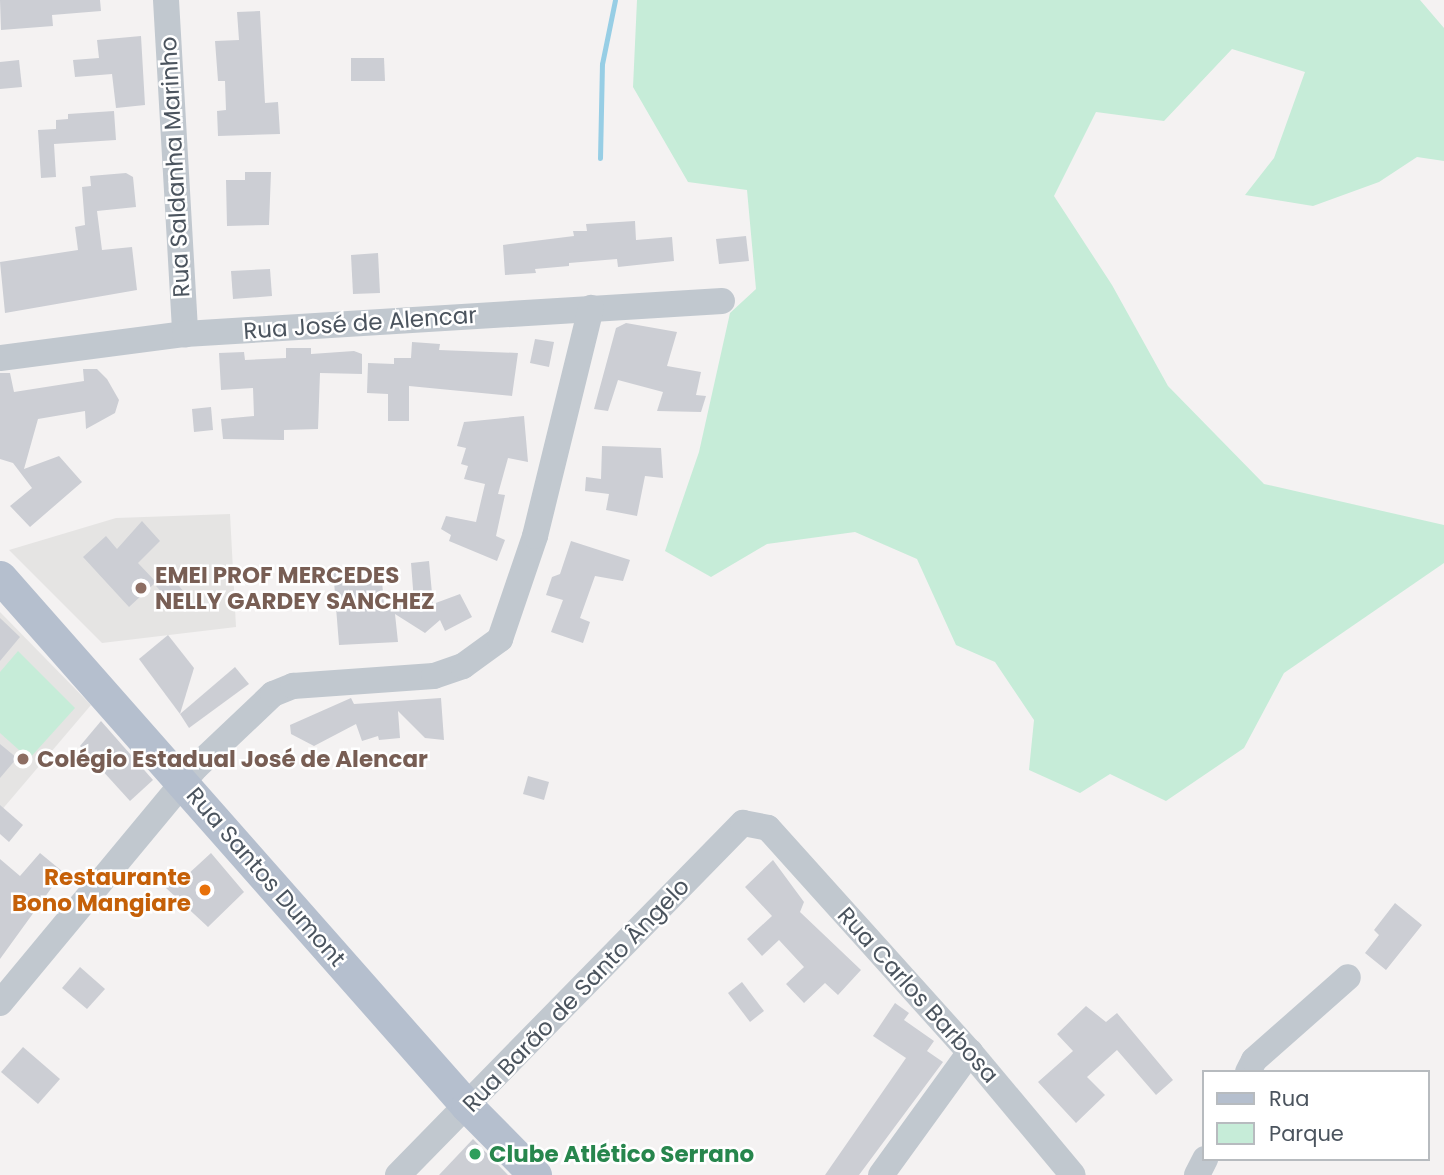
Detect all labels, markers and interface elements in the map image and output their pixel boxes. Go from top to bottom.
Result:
street label: Rua Saldanha Marinho [154,36,196,298]
street label: Rua José de Alencar [242,301,478,345]
place label: EMEI PROF MERCEDES NELLY GARDEY SANCHEZ [155,561,435,615]
marker: EMEI PROF MERCEDES NELLY GARDEY SANCHEZ [133,580,149,596]
place label: Colégio Estadual José de Alencar [37,745,428,773]
marker: Colégio Estadual José de Alencar [15,751,31,767]
street label: Rua Santos Dumont [181,782,351,972]
place label: Restaurante Bono Mangiare [12,863,191,917]
street label: Rua Barão de Santo Ângelo [457,872,695,1118]
marker: Restaurante Bono Mangiare [197,882,213,898]
street label: Rua Carlos Barbosa [832,901,1004,1089]
legend [1202,1070,1430,1161]
text: Rua [1269,1084,1309,1113]
text: Parque [1269,1119,1344,1148]
place label: Clube Atlético Serrano [489,1140,754,1168]
marker: Clube Atlético Serrano [467,1146,483,1162]

